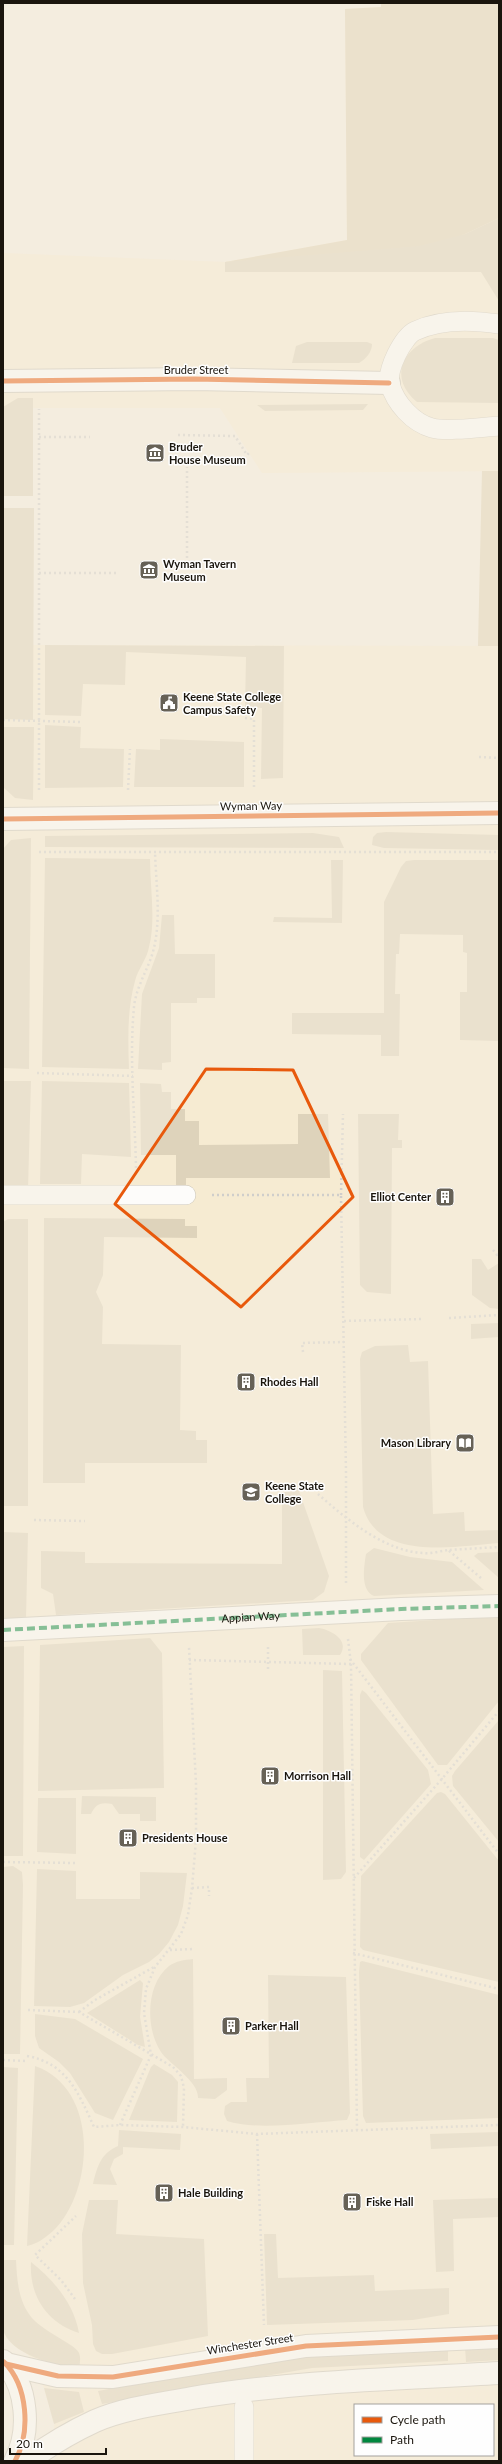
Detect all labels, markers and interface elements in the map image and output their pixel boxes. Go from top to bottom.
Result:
street label: Bruder Street [164,363,228,376]
place label: Bruder House Museum [169,440,246,466]
museum icon: Bruder House Museum [144,442,166,464]
place label: Wyman Tavern Museum [163,557,236,583]
museum icon: Wyman Tavern Museum [138,559,160,581]
place label: Keene State College Campus Safety [183,690,281,716]
public building icon: Keene State College Campus Safety [158,692,180,714]
street label: Wyman Way [220,798,282,813]
building icon: Elliot Center [434,1186,456,1208]
place label: Elliot Center [370,1190,432,1203]
building icon: Rhodes Hall [235,1371,257,1393]
place label: Rhodes Hall [260,1375,319,1388]
library icon: Mason Library [454,1432,476,1454]
place label: Mason Library [381,1436,451,1449]
place label: Keene State College [265,1479,324,1505]
school or university icon: Keene State College [240,1481,262,1503]
street label: Appian Way [221,1608,281,1624]
building icon: Morrison Hall [259,1765,281,1787]
place label: Morrison Hall [284,1769,351,1782]
building icon: Presidents House [117,1827,139,1849]
place label: Presidents House [142,1831,228,1844]
building icon: Parker Hall [220,2015,242,2037]
place label: Parker Hall [245,2019,299,2032]
building icon: Hale Building [153,2182,175,2204]
place label: Hale Building [178,2186,243,2199]
building icon: Fiske Hall [341,2191,363,2213]
place label: Fiske Hall [366,2195,414,2208]
street label: Winchester Street [206,2330,294,2357]
legend [354,2404,494,2456]
text: Cycle path [390,2412,445,2427]
scale bar [10,2430,106,2456]
text: Path [390,2432,414,2447]
text: 20 m [16,2436,43,2451]

